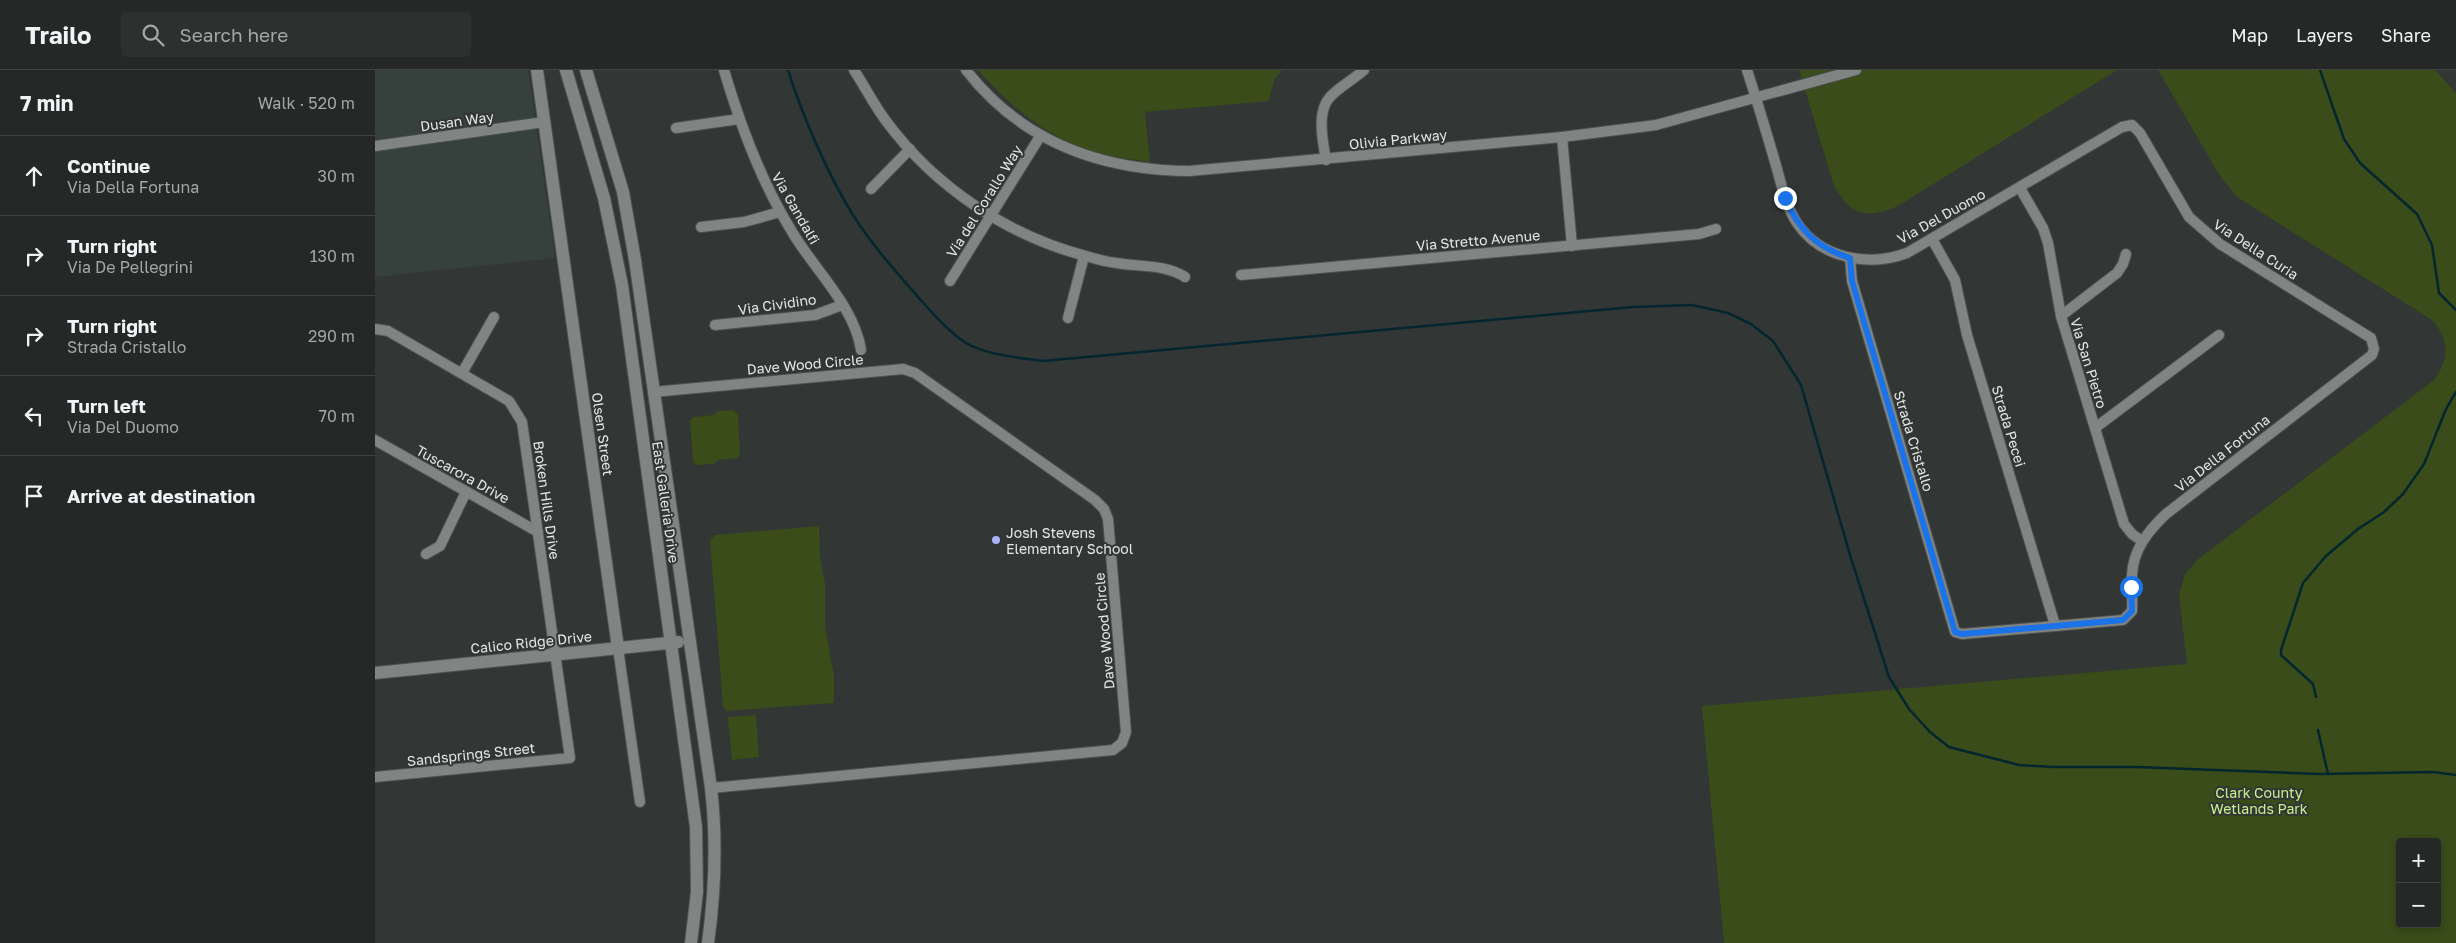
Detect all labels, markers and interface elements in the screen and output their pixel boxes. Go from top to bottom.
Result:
search box [121,12,471,57]
text: Trailo [25,20,91,49]
icon: search [139,21,167,49]
text: Search here [179,23,288,46]
text: Map [2231,24,2268,46]
text: Layers [2296,24,2353,46]
text: Share [2381,24,2431,46]
text: 7 min [20,90,74,116]
text: Walk · 520 m [258,93,355,113]
street label: Dusan Way [419,107,495,135]
street label: Olivia Parkway [1348,125,1448,153]
street label: Via del Corallo Way [942,141,1026,260]
text: Continue [67,154,150,177]
icon: ahead [20,162,48,190]
text: 30 m [318,166,355,186]
street label: Via Gandalfi [769,169,823,247]
text: Via Della Fortuna [67,177,199,197]
street label: Via Del Duomo [1894,185,1988,247]
route end [1774,187,1797,210]
street label: Via Della Curia [2210,215,2302,283]
street label: Via Stretto Avenue [1415,226,1541,254]
text: Turn right [67,234,157,257]
icon: right [20,242,48,270]
text: 130 m [310,246,355,266]
text: Via De Pellegrini [67,257,193,277]
street label: Via Cividino [737,290,817,318]
text: Turn right [67,314,157,337]
street label: Via San Pietro [2067,316,2111,410]
icon: right [20,322,48,350]
text: 290 m [308,326,355,346]
text: Strada Cristallo [67,337,186,357]
street label: Dave Wood Circle [746,350,864,378]
street label: Strada Pecei [1989,383,2029,469]
street label: Strada Cristallo [1891,389,1937,493]
street label: Olsen Street [589,391,617,477]
text: Turn left [67,394,146,417]
icon: left [20,402,48,430]
text: 70 m [318,406,355,426]
street label: Via Della Fortuna [2171,411,2273,495]
text: Via Del Duomo [67,417,179,437]
street label: Broken Hills Drive [530,439,564,561]
street label: East Galleria Drive [649,440,683,564]
street label: Tuscarora Drive [413,441,513,507]
icon: arrive [20,482,48,510]
text: Arrive at destination [67,484,255,507]
place label: Josh Stevens Elementary School [1006,524,1133,557]
marker: Josh Stevens Elementary School [990,534,1002,546]
street label: Dave Wood Circle [1090,572,1118,690]
route start [2120,576,2143,599]
street label: Calico Ridge Drive [469,627,593,657]
street label: Sandsprings Street [406,739,536,769]
park label: Clark County Wetlands Park [2210,784,2308,817]
map controls [2396,838,2441,928]
button: + [2396,838,2441,883]
button: − [2396,883,2441,928]

